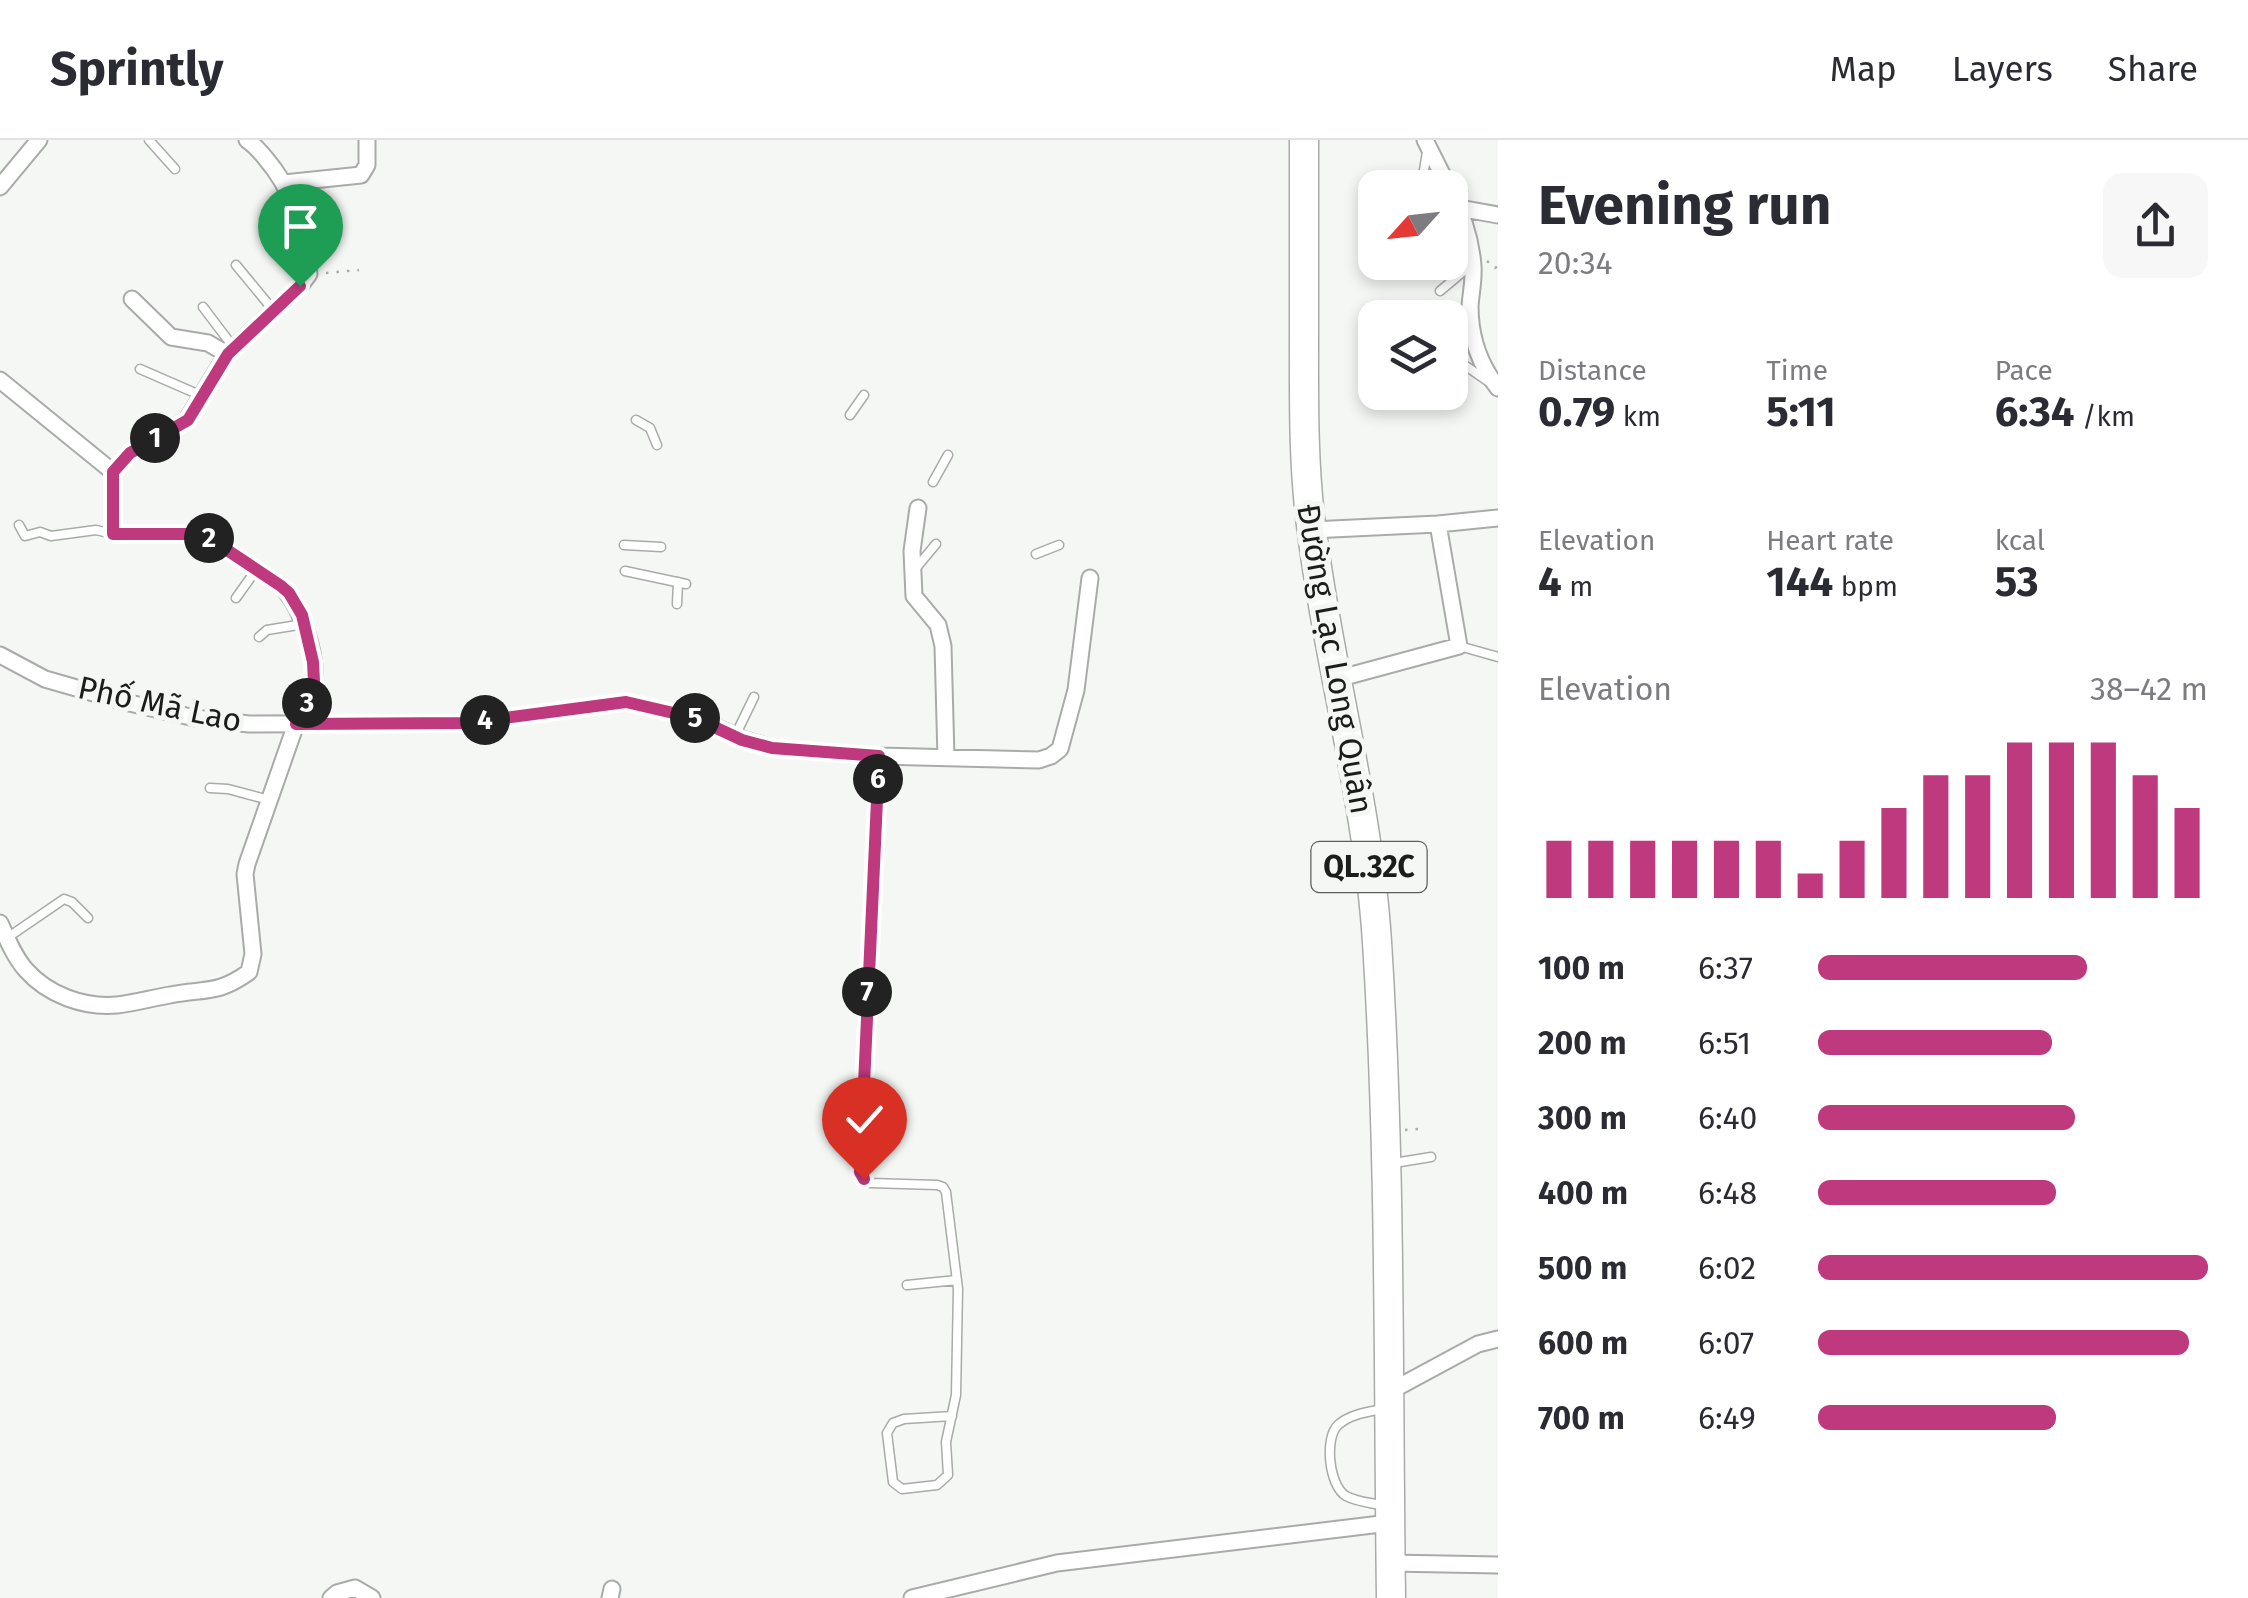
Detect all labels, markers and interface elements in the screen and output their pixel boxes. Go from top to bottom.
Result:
text: Sprintly [50,40,223,98]
text: Map [1830,48,1897,90]
text: Layers [1952,48,2053,90]
text: Share [2108,48,2198,90]
north arrow [1358,170,1468,280]
map controls [1358,170,1468,410]
text: Evening run [1538,173,1832,239]
button: share [2103,173,2208,278]
pin [258,184,343,287]
icon: arrive [273,199,328,254]
text: 20:34 [1538,244,1613,282]
button: layers [1358,300,1468,410]
text: Distance [1538,354,1647,387]
text: Time [1766,354,1828,387]
text: Pace [1995,354,2053,387]
text: 0.79 [1538,387,1615,437]
text: 5:11 [1766,387,1836,437]
text: 6:34 [1995,387,2075,437]
text: km [1615,400,1661,433]
text: /km [2075,400,2135,433]
pin: 1 [130,413,180,463]
text: 1 [149,421,162,454]
street label: Đường Lạc Long Quân [1289,501,1381,817]
pin: 2 [184,513,234,563]
text: 2 [202,521,216,554]
text: Elevation [1538,524,1655,557]
text: Heart rate [1766,524,1894,557]
text: kcal [1995,524,2045,557]
text: 4 [1538,557,1562,607]
text: 144 [1766,557,1833,607]
text: 53 [1995,557,2039,607]
text: m [1562,570,1593,603]
text: bpm [1833,570,1898,603]
street label: Phố Mã Lao [75,668,245,740]
text: Elevation [1538,670,1672,708]
text: 38–42 m [2090,670,2208,708]
pin: 3 [282,678,332,728]
text: 3 [300,686,314,719]
pin: 5 [670,693,720,743]
pin: 4 [460,695,510,745]
text: 5 [687,701,703,734]
text: 4 [477,703,493,736]
pin: 6 [853,754,903,804]
text: 6 [870,762,886,795]
road number: QL.32C [1312,842,1426,892]
text: 100 m [1538,949,1625,987]
text: 6:37 [1698,949,1753,987]
pin: 7 [842,967,892,1017]
text: 7 [860,975,874,1008]
text: 200 m [1538,1024,1627,1062]
text: 6:51 [1698,1024,1751,1062]
pin [822,1077,907,1180]
icon: check [837,1092,892,1147]
text: 300 m [1538,1099,1627,1137]
text: 6:40 [1698,1099,1757,1137]
text: 400 m [1538,1174,1628,1212]
text: 6:48 [1698,1174,1757,1212]
text: 500 m [1538,1249,1627,1287]
text: 6:02 [1698,1249,1756,1287]
text: 600 m [1538,1324,1628,1362]
text: 6:07 [1698,1324,1754,1362]
text: 700 m [1538,1399,1625,1437]
text: 6:49 [1698,1399,1756,1437]

